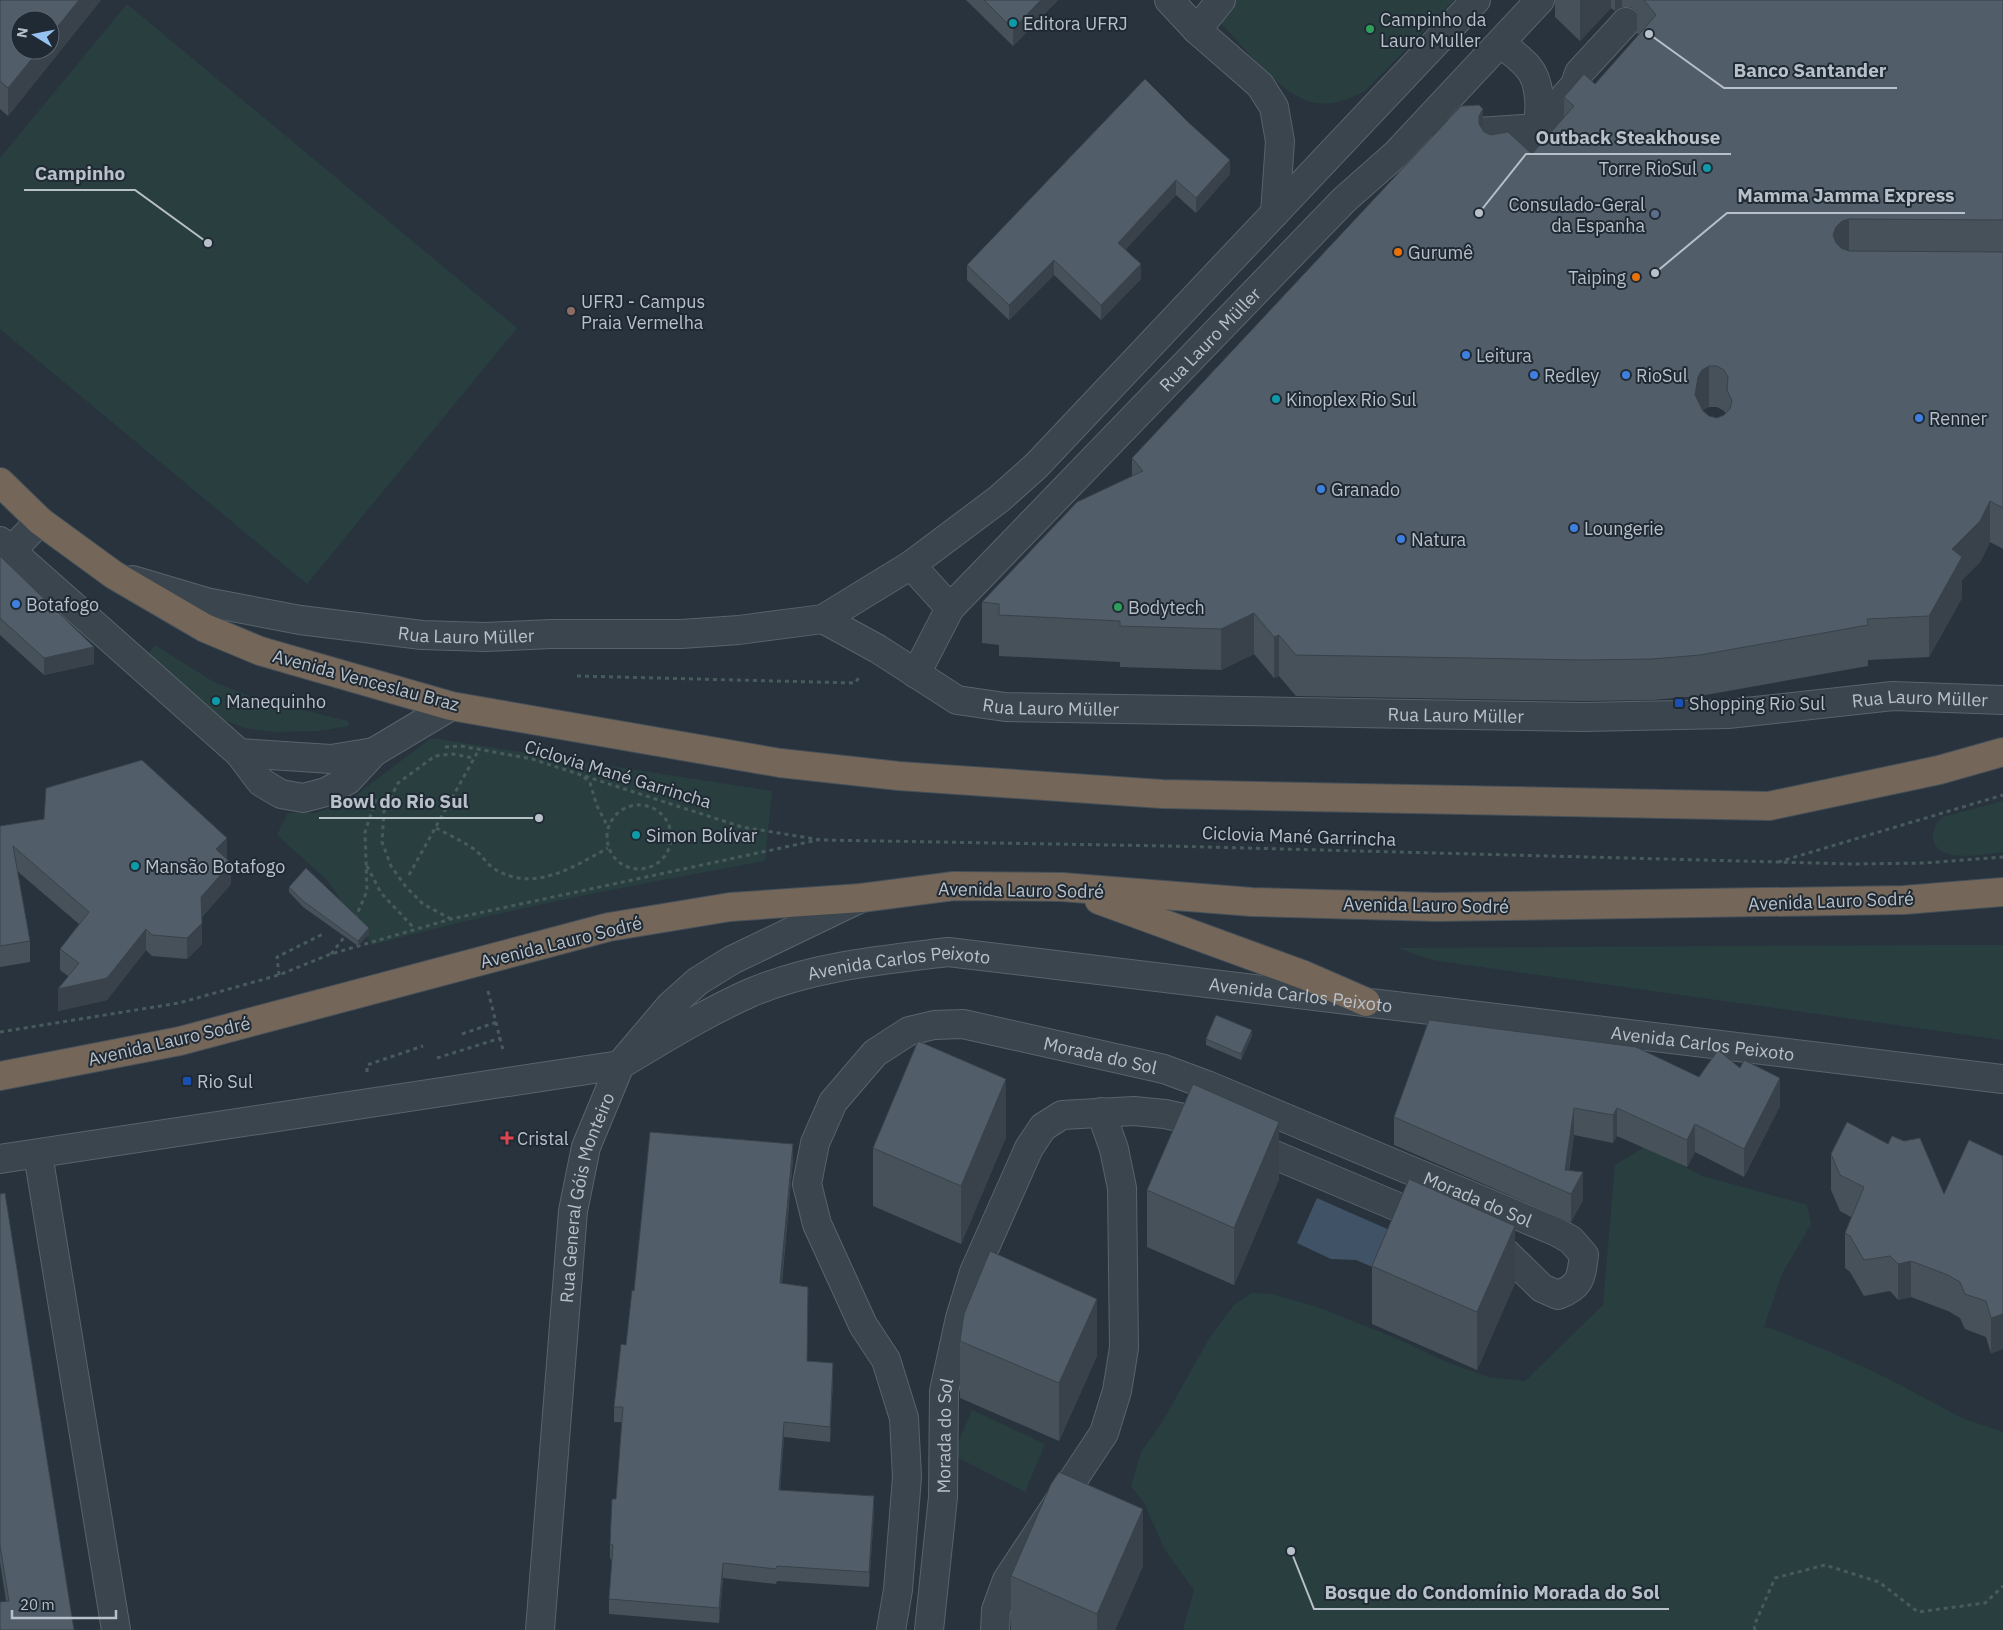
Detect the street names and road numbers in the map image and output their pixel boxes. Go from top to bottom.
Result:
street label: Rua Lauro Müller [1154,282,1266,396]
street label: Rua Lauro Müller [397,621,535,649]
street label: Avenida Venceslau Braz [270,644,462,716]
street label: Rua Lauro Müller [1850,684,1989,712]
street label: Rua Lauro Müller [981,692,1120,720]
street label: Rua Lauro Müller [1387,702,1525,727]
street label: Ciclovia Mané Garrincha [522,735,715,814]
street label: Ciclovia Mané Garrincha [1202,821,1397,851]
street label: Avenida Lauro Sodré [938,877,1104,903]
street label: Avenida Lauro Sodré [1748,887,1914,915]
street label: Avenida Lauro Sodré [1343,892,1509,918]
street label: Avenida Lauro Sodré [478,911,644,973]
street label: Avenida Carlos Peixoto [805,940,992,985]
street label: Avenida Carlos Peixoto [1208,972,1394,1017]
street label: Avenida Lauro Sodré [86,1011,252,1071]
street label: Avenida Carlos Peixoto [1610,1020,1796,1065]
street label: Morada do Sol [1042,1031,1159,1079]
street label: Rua General Góis Monteiro [554,1089,619,1304]
street label: Morada do Sol [1420,1166,1536,1232]
street label: Morada do Sol [932,1376,958,1494]

